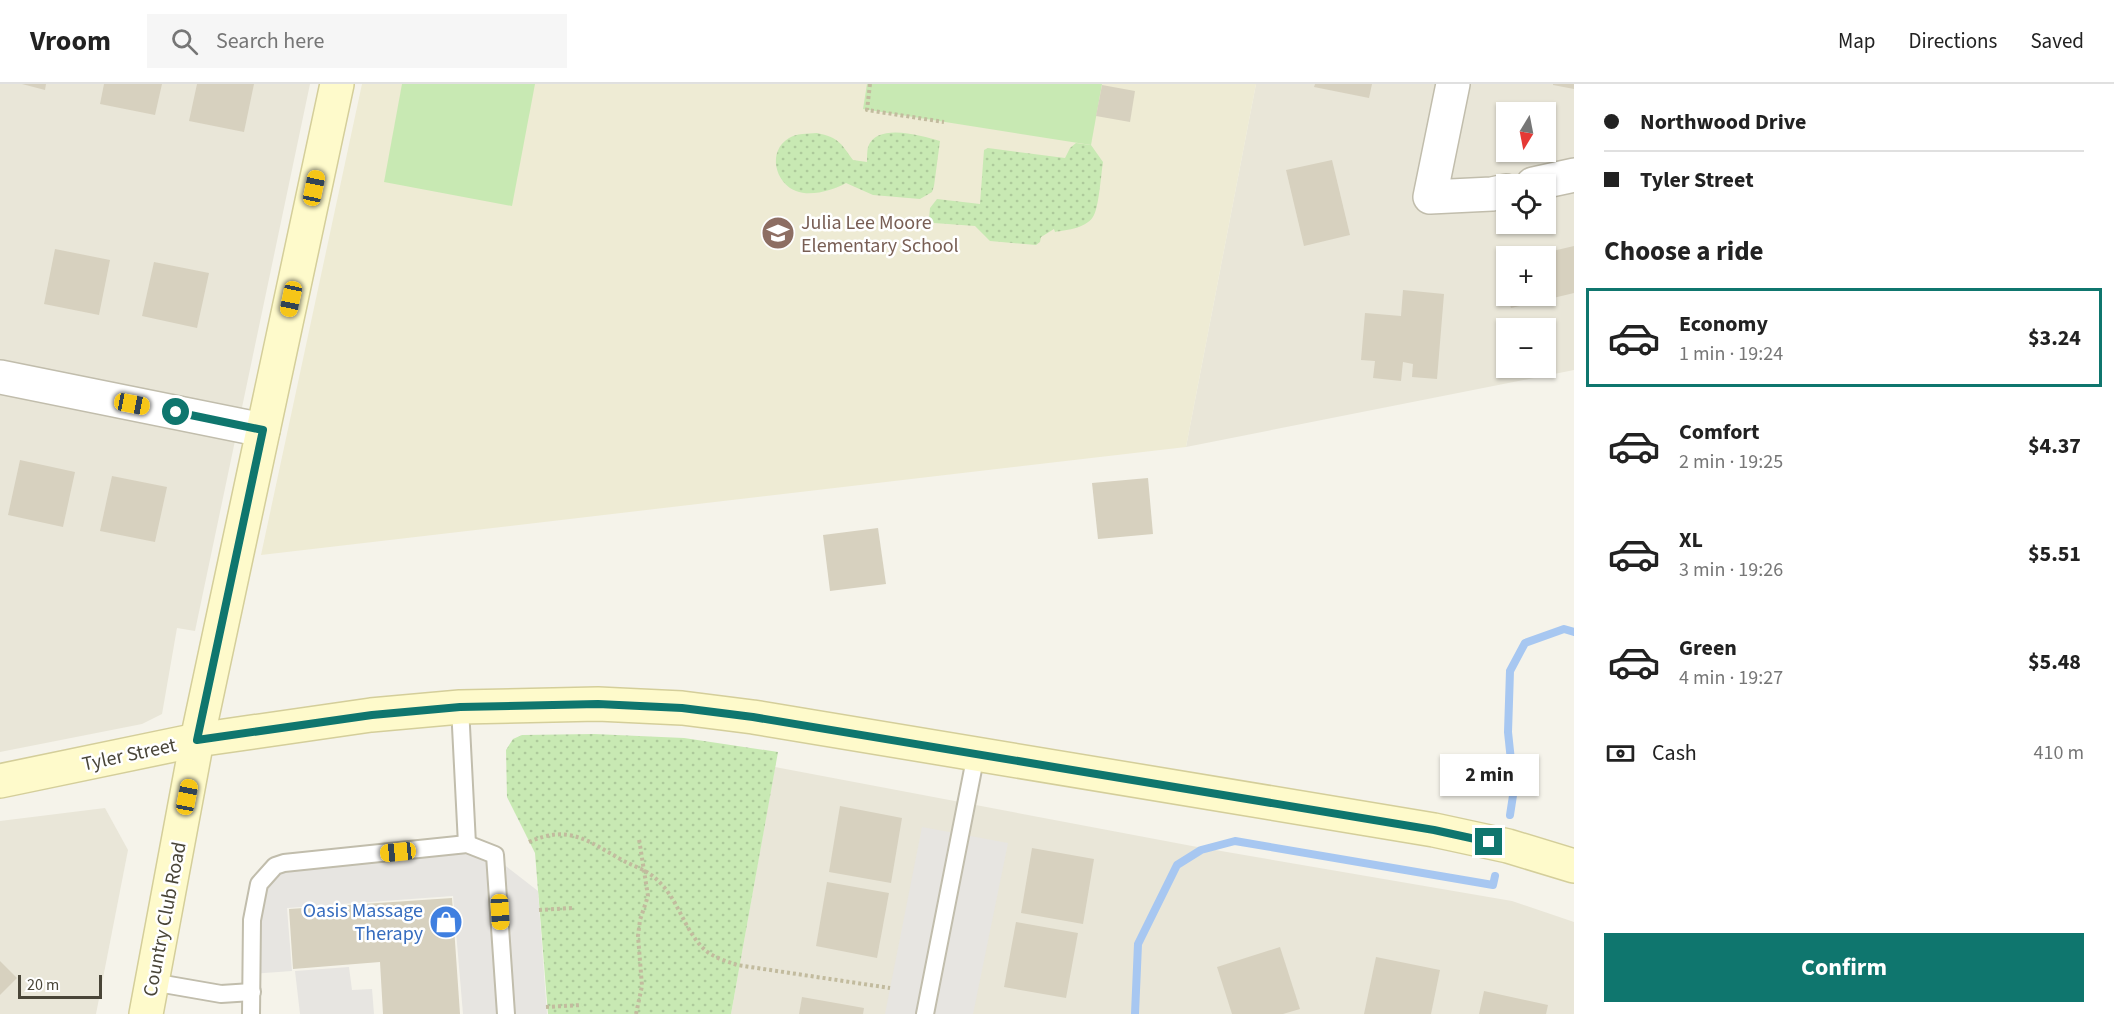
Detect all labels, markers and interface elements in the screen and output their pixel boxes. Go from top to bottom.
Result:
search box [147,14,567,68]
text: Vroom [30,21,111,61]
icon: search [168,25,201,58]
text: Search here [216,25,324,57]
text: Map [1838,26,1876,56]
text: Directions [1909,26,1997,56]
text: Saved [2030,26,2084,56]
north arrow [1496,102,1556,162]
map controls [1496,102,1556,378]
text: Northwood Drive [1640,106,1806,138]
text: Tyler Street [1640,164,1754,196]
car [301,169,327,207]
button: locate [1496,174,1556,234]
place label: Julia Lee Moore Elementary School [801,209,959,260]
school or university icon: Julia Lee Moore Elementary School [760,215,796,251]
text: Choose a ride [1604,232,1764,271]
button: + [1496,246,1556,306]
car [278,280,304,318]
text: Economy [1679,308,1768,340]
icon: car [1607,311,1661,365]
button: − [1496,318,1556,378]
text: $3.24 [2028,322,2081,354]
text: 1 min · 19:24 [1679,340,1783,368]
car [113,392,151,416]
route start [162,398,189,425]
text: Comfort [1679,416,1760,448]
icon: car [1607,419,1661,473]
text: $4.37 [2028,430,2081,462]
text: 2 min · 19:25 [1679,448,1783,476]
text: XL [1679,524,1703,556]
icon: car [1607,527,1661,581]
text: $5.51 [2028,538,2081,570]
text: 3 min · 19:26 [1679,556,1783,584]
text: Green [1679,632,1737,664]
icon: car [1607,635,1661,689]
text: $5.48 [2028,646,2081,678]
text: 4 min · 19:27 [1679,664,1783,692]
street label: Tyler Street [80,731,179,779]
icon: cash [1604,737,1637,770]
text: Cash [1652,737,1697,769]
text: 410 m [2034,739,2084,767]
callout: 2 min [1440,755,1538,797]
text: 2 min [1465,761,1514,789]
car [175,778,199,816]
route end [1475,828,1502,855]
street label: Country Club Road [136,839,194,999]
car [379,841,417,863]
car [490,894,510,930]
place label: Oasis Massage Therapy [303,897,424,948]
shop icon: Oasis Massage Therapy [428,904,464,940]
button: Confirm [1604,933,2084,1002]
scale bar [18,972,102,1000]
text: 20 m [27,974,59,996]

